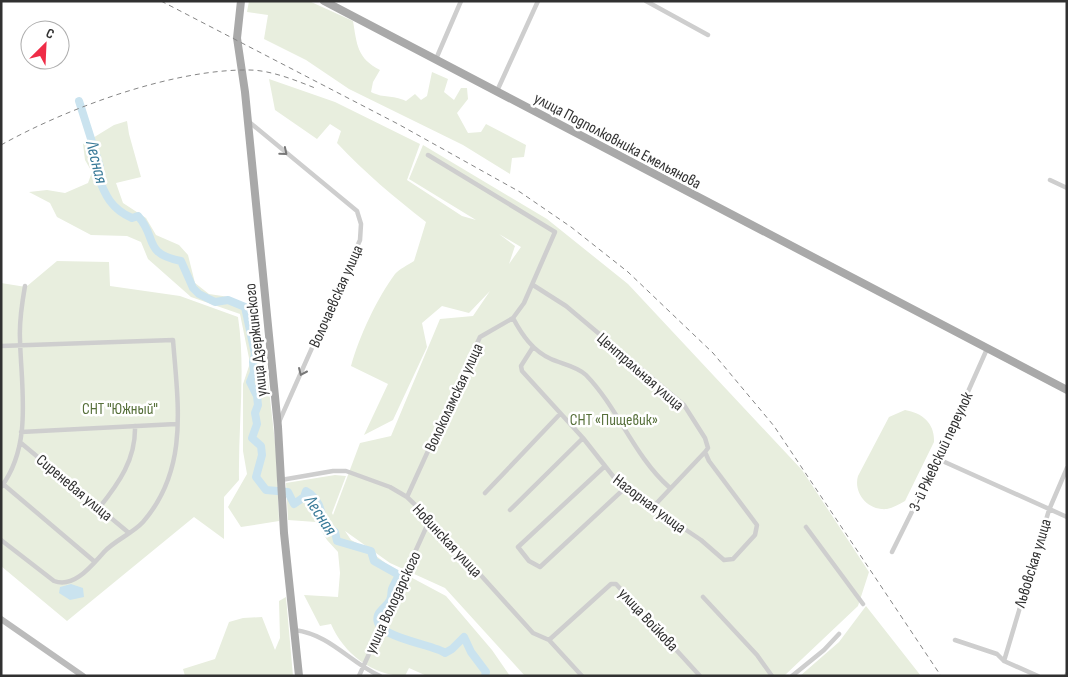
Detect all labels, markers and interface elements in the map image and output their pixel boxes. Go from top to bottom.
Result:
north arrow [20,20,70,70]
text: С [43,24,57,43]
street label: улица Подполковника Емельянова [531,89,704,193]
water label: Лесная [81,138,112,186]
one-way arrow [279,147,288,156]
street label: Волочаевская улица [305,242,367,351]
street label: улица Дзержинского [241,282,272,397]
street label: Центральная улица [593,329,687,415]
street label: Волоколамская улица [421,341,488,455]
one-way arrow [297,367,308,376]
street label: 3-й Ржевский переулок [905,388,978,514]
park label: СНТ "Южный" [82,400,158,419]
park label: СНТ «Пищевик» [570,411,658,430]
street label: Сиреневая улица [32,451,116,525]
street label: Нагорная улица [609,471,689,538]
water label: Лесная [299,491,341,539]
street label: Новинская улица [408,500,486,582]
street label: Львовская улица [1011,517,1056,611]
street label: улица Володарского [361,548,425,657]
street label: улица Войкова [614,584,682,656]

